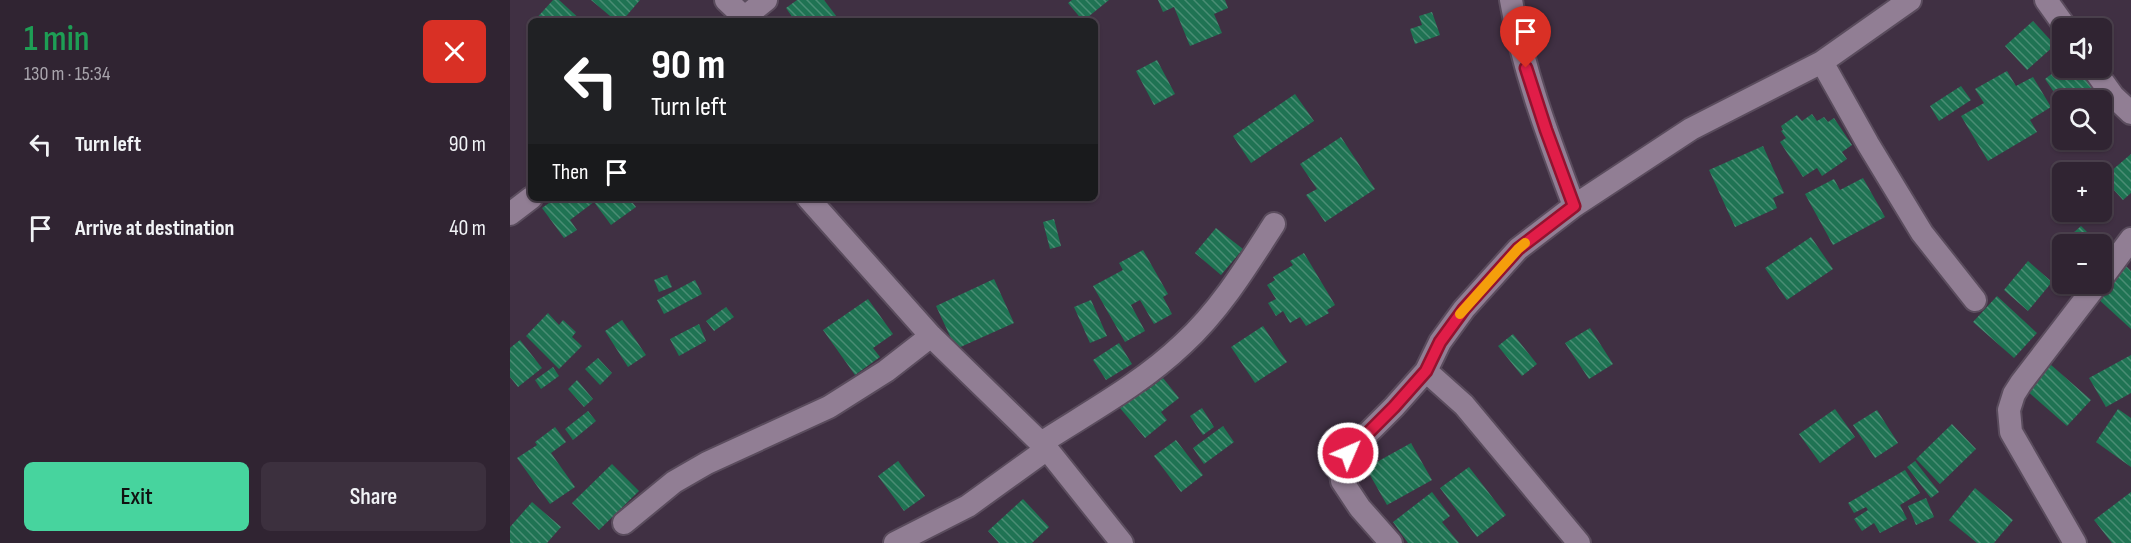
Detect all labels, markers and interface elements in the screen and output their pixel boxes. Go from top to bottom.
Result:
pin [1500,6,1551,68]
icon: arrive [1509,15,1542,48]
text: 1 min [24,18,89,61]
map controls [2052,18,2112,294]
button: sound [2052,18,2112,78]
button: close [423,20,486,83]
text: 90 m [651,40,725,91]
icon: left [552,42,630,120]
text: 130 m · 15:34 [24,62,110,86]
button: search [2052,90,2112,150]
text: Turn left [651,91,727,123]
icon: left [24,128,57,161]
text: Turn left [75,131,141,158]
text: 90 m [449,131,486,158]
icon: arrive [600,156,633,189]
text: Then [552,159,588,186]
button: + [2052,162,2112,222]
icon: arrive [24,212,57,245]
text: Arrive at destination [75,215,234,242]
text: 40 m [449,215,486,242]
button: − [2052,234,2112,294]
position arrow [1316,421,1380,485]
button: Exit [24,462,249,531]
button: Share [261,462,486,531]

